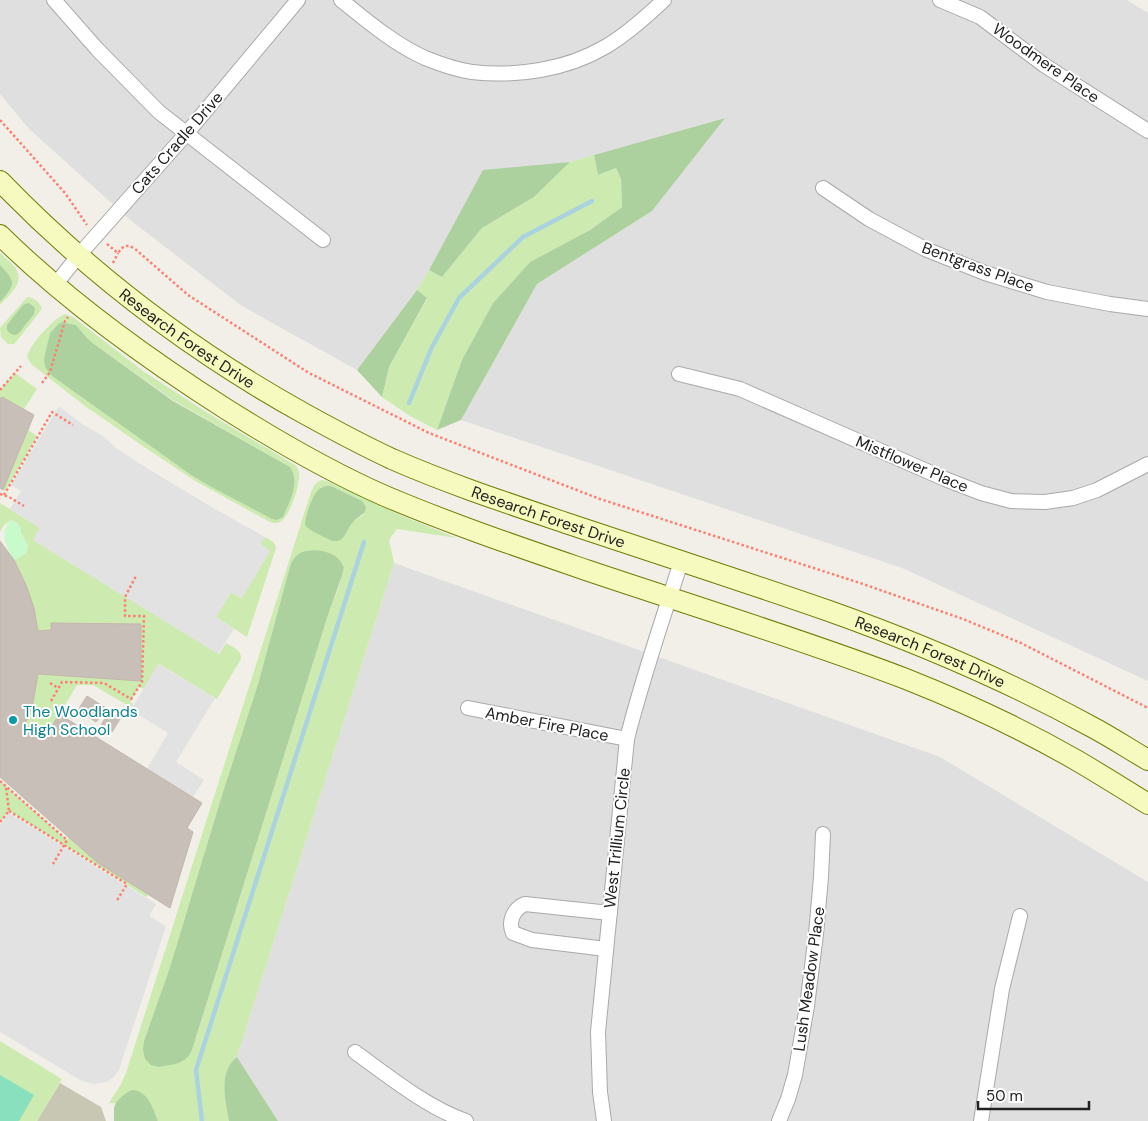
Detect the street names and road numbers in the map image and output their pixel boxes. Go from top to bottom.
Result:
street label: Woodmere Place [988,18,1104,108]
street label: Cats Cradle Drive [127,87,227,199]
street label: Bentgrass Place [919,237,1037,297]
street label: Research Forest Drive [115,283,259,393]
street label: Mistflower Place [852,431,972,497]
street label: Research Forest Drive [469,481,628,552]
street label: Research Forest Drive [852,611,1009,692]
street label: Amber Fire Place [483,702,611,746]
street label: West Trillium Circle [599,767,635,909]
street label: Lush Meadow Place [788,905,830,1053]

